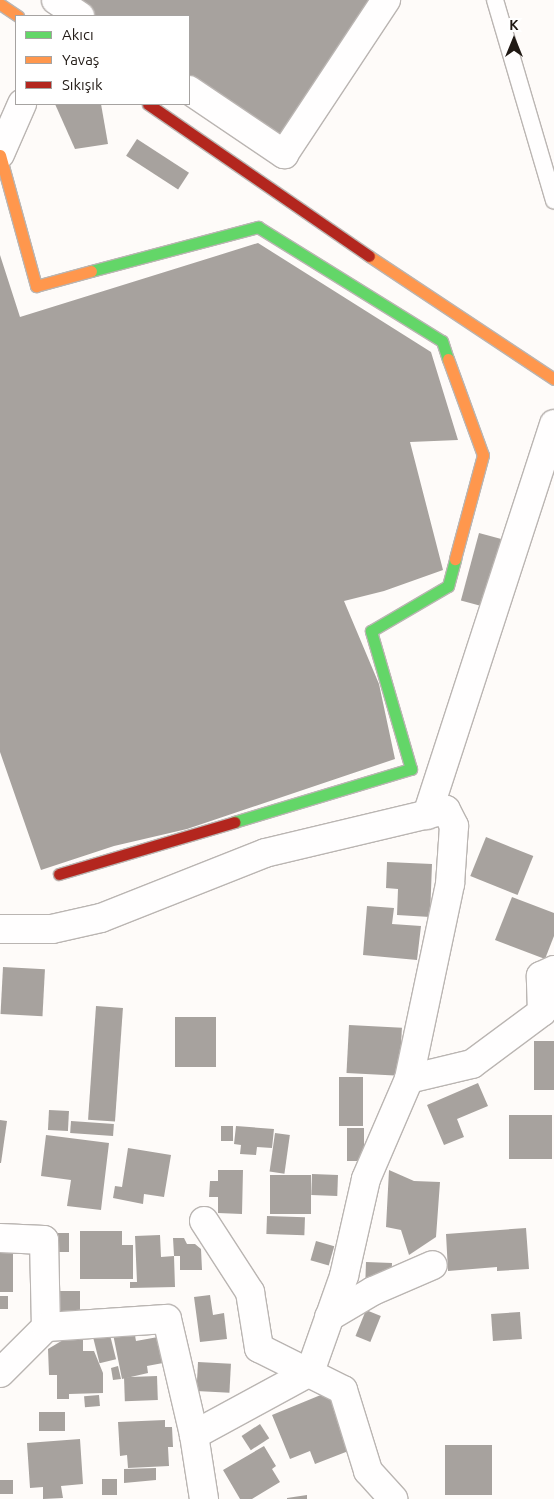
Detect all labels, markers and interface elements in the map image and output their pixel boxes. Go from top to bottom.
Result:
legend [15,15,190,105]
north arrow [489,15,539,65]
text: K [509,17,519,33]
text: Akıcı [62,26,94,43]
text: Yavaş [62,51,99,68]
text: Sıkışık [62,76,102,93]

